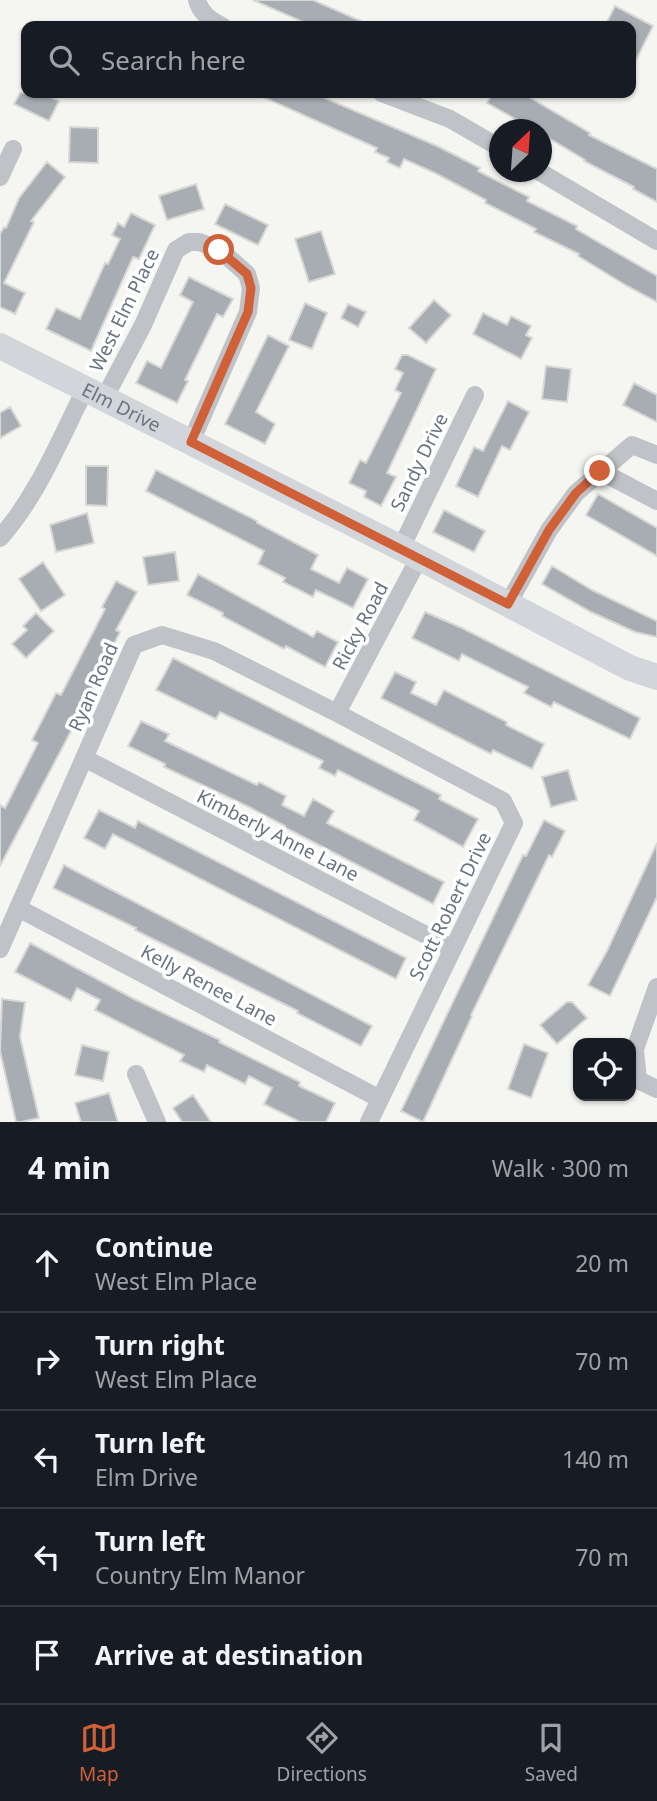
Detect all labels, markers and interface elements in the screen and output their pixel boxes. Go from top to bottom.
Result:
search box [21,21,636,98]
icon: search [45,41,83,79]
text: Search here [101,42,246,78]
north arrow [489,119,552,182]
route start [203,234,234,265]
street label: West Elm Place [83,244,165,376]
street label: Elm Drive [78,376,165,438]
street label: Sandy Drive [384,409,454,515]
route end [584,455,615,486]
street label: Ricky Road [326,577,394,675]
street label: Ryan Road [62,639,124,735]
street label: Kimberly Anne Lane [193,783,363,887]
street label: Scott Robert Drive [403,827,497,985]
street label: Kelly Renee Lane [136,938,282,1032]
map controls [573,1038,636,1101]
button: locate [573,1038,636,1101]
text: 4 min [28,1147,111,1188]
text: Walk · 300 m [492,1152,629,1184]
text: Continue [95,1229,213,1265]
icon: ahead [28,1244,66,1282]
text: 20 m [575,1247,629,1279]
text: West Elm Place [95,1265,257,1297]
text: Turn right [95,1327,225,1363]
icon: right [28,1342,66,1380]
text: 70 m [575,1345,629,1377]
text: West Elm Place [95,1363,257,1395]
text: Turn left [95,1425,206,1461]
icon: left [28,1440,66,1478]
text: 140 m [562,1443,629,1475]
text: Elm Drive [95,1461,198,1493]
text: Turn left [95,1523,206,1559]
icon: left [28,1538,66,1576]
text: 70 m [575,1541,629,1573]
text: Country Elm Manor [95,1559,305,1591]
icon: arrive [28,1636,66,1674]
text: Arrive at destination [95,1637,364,1673]
tab: Map [79,1719,119,1787]
tab: Directions [277,1719,367,1787]
tab: Saved [525,1719,578,1787]

